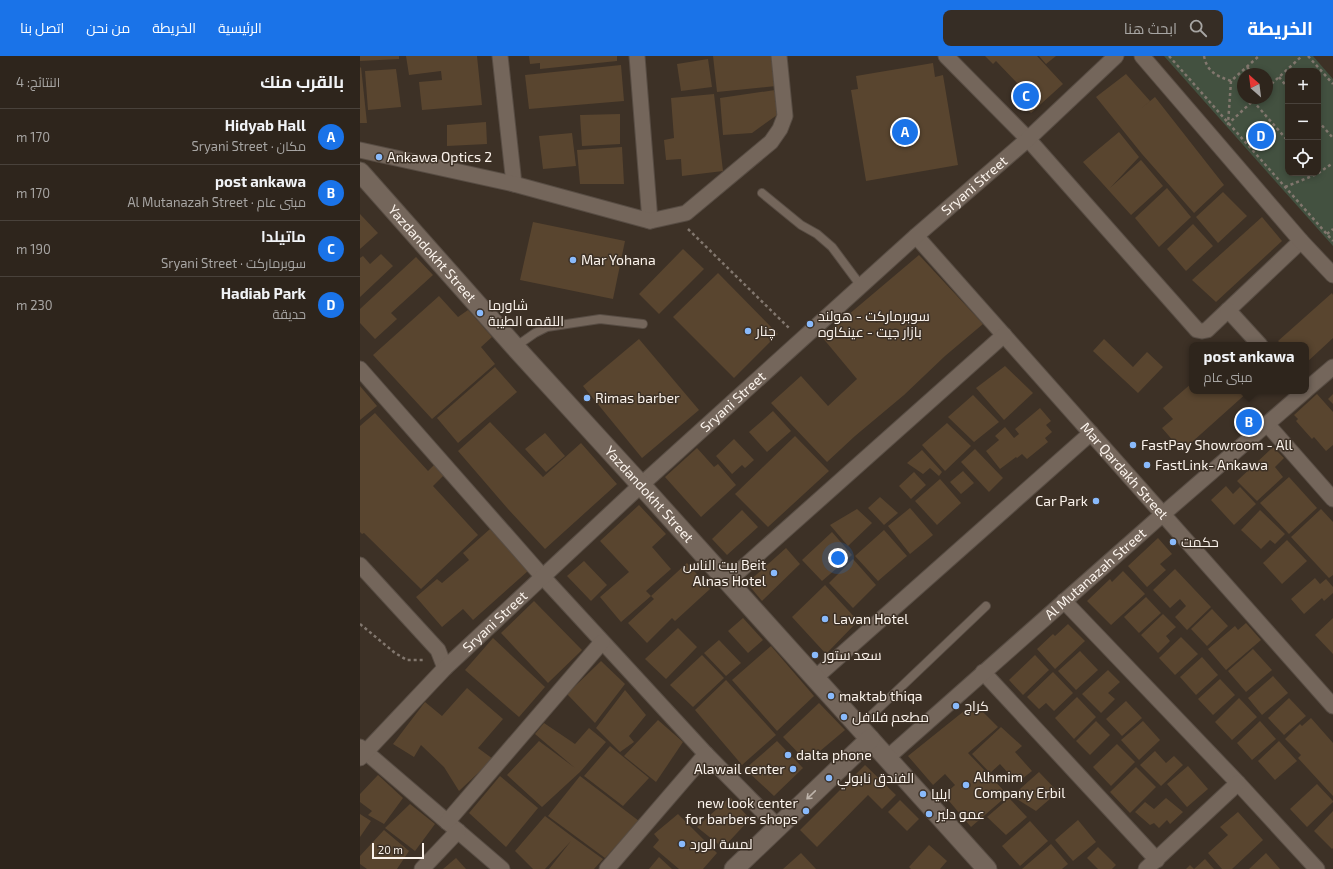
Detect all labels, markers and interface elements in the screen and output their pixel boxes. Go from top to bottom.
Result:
search box [943,10,1223,46]
text: الخريطة [1247,16,1313,39]
icon: search [1187,17,1209,39]
text: اتصل بنا [20,19,64,36]
text: من نحن [86,19,130,36]
text: الخريطة [152,19,196,36]
text: الرئيسية [218,19,262,36]
text: ابحث هنا [1124,19,1177,37]
north arrow [1237,68,1273,104]
map controls [1285,68,1321,176]
button: + [1285,68,1321,104]
text: بالقرب منك [260,71,344,91]
text: النتائج: 4 [16,74,60,90]
pin: C [1013,81,1039,111]
button: − [1285,104,1321,140]
text: Hidyab Hall [225,116,306,134]
pin: A [892,117,918,147]
pin: D [1248,121,1274,151]
text: 170 m [16,129,50,145]
text: A [327,129,335,145]
text: مكان · Sryani Street [191,138,306,154]
button: locate [1285,140,1321,176]
place label: Ankawa Optics 2 [387,148,492,165]
marker: Ankawa Optics 2 [374,152,384,162]
street label: Sryani Street [937,152,1011,219]
text: post ankawa [215,172,306,190]
text: 170 m [16,185,50,201]
text: B [327,185,335,201]
text: مبنى عام · Al Mutanazah Street [127,194,306,210]
street label: Yazdandokht Street [385,201,480,306]
text: ماتیلدا [261,227,306,245]
text: 190 m [16,241,51,257]
text: C [327,241,335,257]
place label: Mar Yohana [581,251,656,268]
text: سوبرماركت · Sryani Street [161,255,306,271]
marker: Mar Yohana [568,255,578,265]
text: Hadiab Park [221,284,306,302]
place label: شاورما اللقمه الطيبة [488,296,564,329]
text: 230 m [16,297,53,313]
text: D [327,297,335,313]
text: حديقة [273,306,306,322]
place label: سوبرماركت - هولند بازار جيت - عينكاوه [818,307,930,340]
marker: شاورما اللقمه الطيبة [475,308,485,318]
marker: سوبرماركت - هولند بازار جيت - عينكاوه [805,319,815,329]
place label: چنار [755,322,776,341]
marker: چنار [743,326,753,336]
popup [1189,342,1309,394]
text: post ankawa [1204,347,1294,365]
street label: Sryani Street [696,367,769,435]
text: مبنى عام [1204,369,1253,385]
place label: Rimas barber [595,389,680,406]
marker: Rimas barber [582,393,592,403]
pin: B [1236,407,1262,437]
street label: Mar Qardakh Street [1077,419,1172,523]
place label: FastPay Showroom - All [1141,436,1294,453]
marker: FastPay Showroom - All [1128,440,1138,450]
street label: Yazdandokht Street [601,442,698,546]
place label: FastLink- Ankawa [1155,456,1268,473]
marker: FastLink- Ankawa [1142,460,1152,470]
place label: Car Park [1035,492,1088,509]
marker: Car Park [1091,496,1101,506]
street label: Al Mutanazah Street [1041,524,1149,623]
place label: حكمت [1181,533,1219,550]
marker: حكمت [1168,537,1178,547]
your location [828,548,848,568]
place label: بيت الناس Beit Alnas Hotel [683,556,767,589]
marker: بيت الناس Beit Alnas Hotel [769,568,779,578]
street label: Sryani Street [459,587,530,655]
place label: Lavan Hotel [833,610,909,627]
marker: Lavan Hotel [820,614,830,624]
place label: سعد ستور [822,646,882,663]
marker: سعد ستور [810,650,820,660]
place label: maktab thiqa [839,687,923,704]
marker: maktab thiqa [826,691,836,701]
place label: كراج [964,697,989,715]
marker: كراج [951,701,961,711]
place label: مطعم فلافل [852,708,929,727]
marker: مطعم فلافل [839,712,849,722]
place label: dalta phone [796,746,872,763]
marker: dalta phone [783,750,793,760]
place label: Alawail center [694,760,785,777]
marker: Alawail center [788,764,798,774]
place label: Alhmim Company Erbil [974,768,1066,801]
place label: الفندق نابولي [837,769,914,790]
marker: الفندق نابولي [824,773,834,783]
marker: Alhmim Company Erbil [961,780,971,790]
place label: ايليا [931,785,951,802]
marker: ايليا [918,789,928,799]
one-way arrow [807,790,817,799]
place label: new look center for barbers shops [685,794,798,827]
place label: عمو دلير [936,805,985,822]
marker: new look center for barbers shops [801,806,811,816]
marker: عمو دلير [924,809,934,819]
place label: لمسة الورد [690,835,753,852]
marker: لمسة الورد [677,839,687,849]
scale bar [372,841,424,860]
text: 20 m [378,843,403,856]

